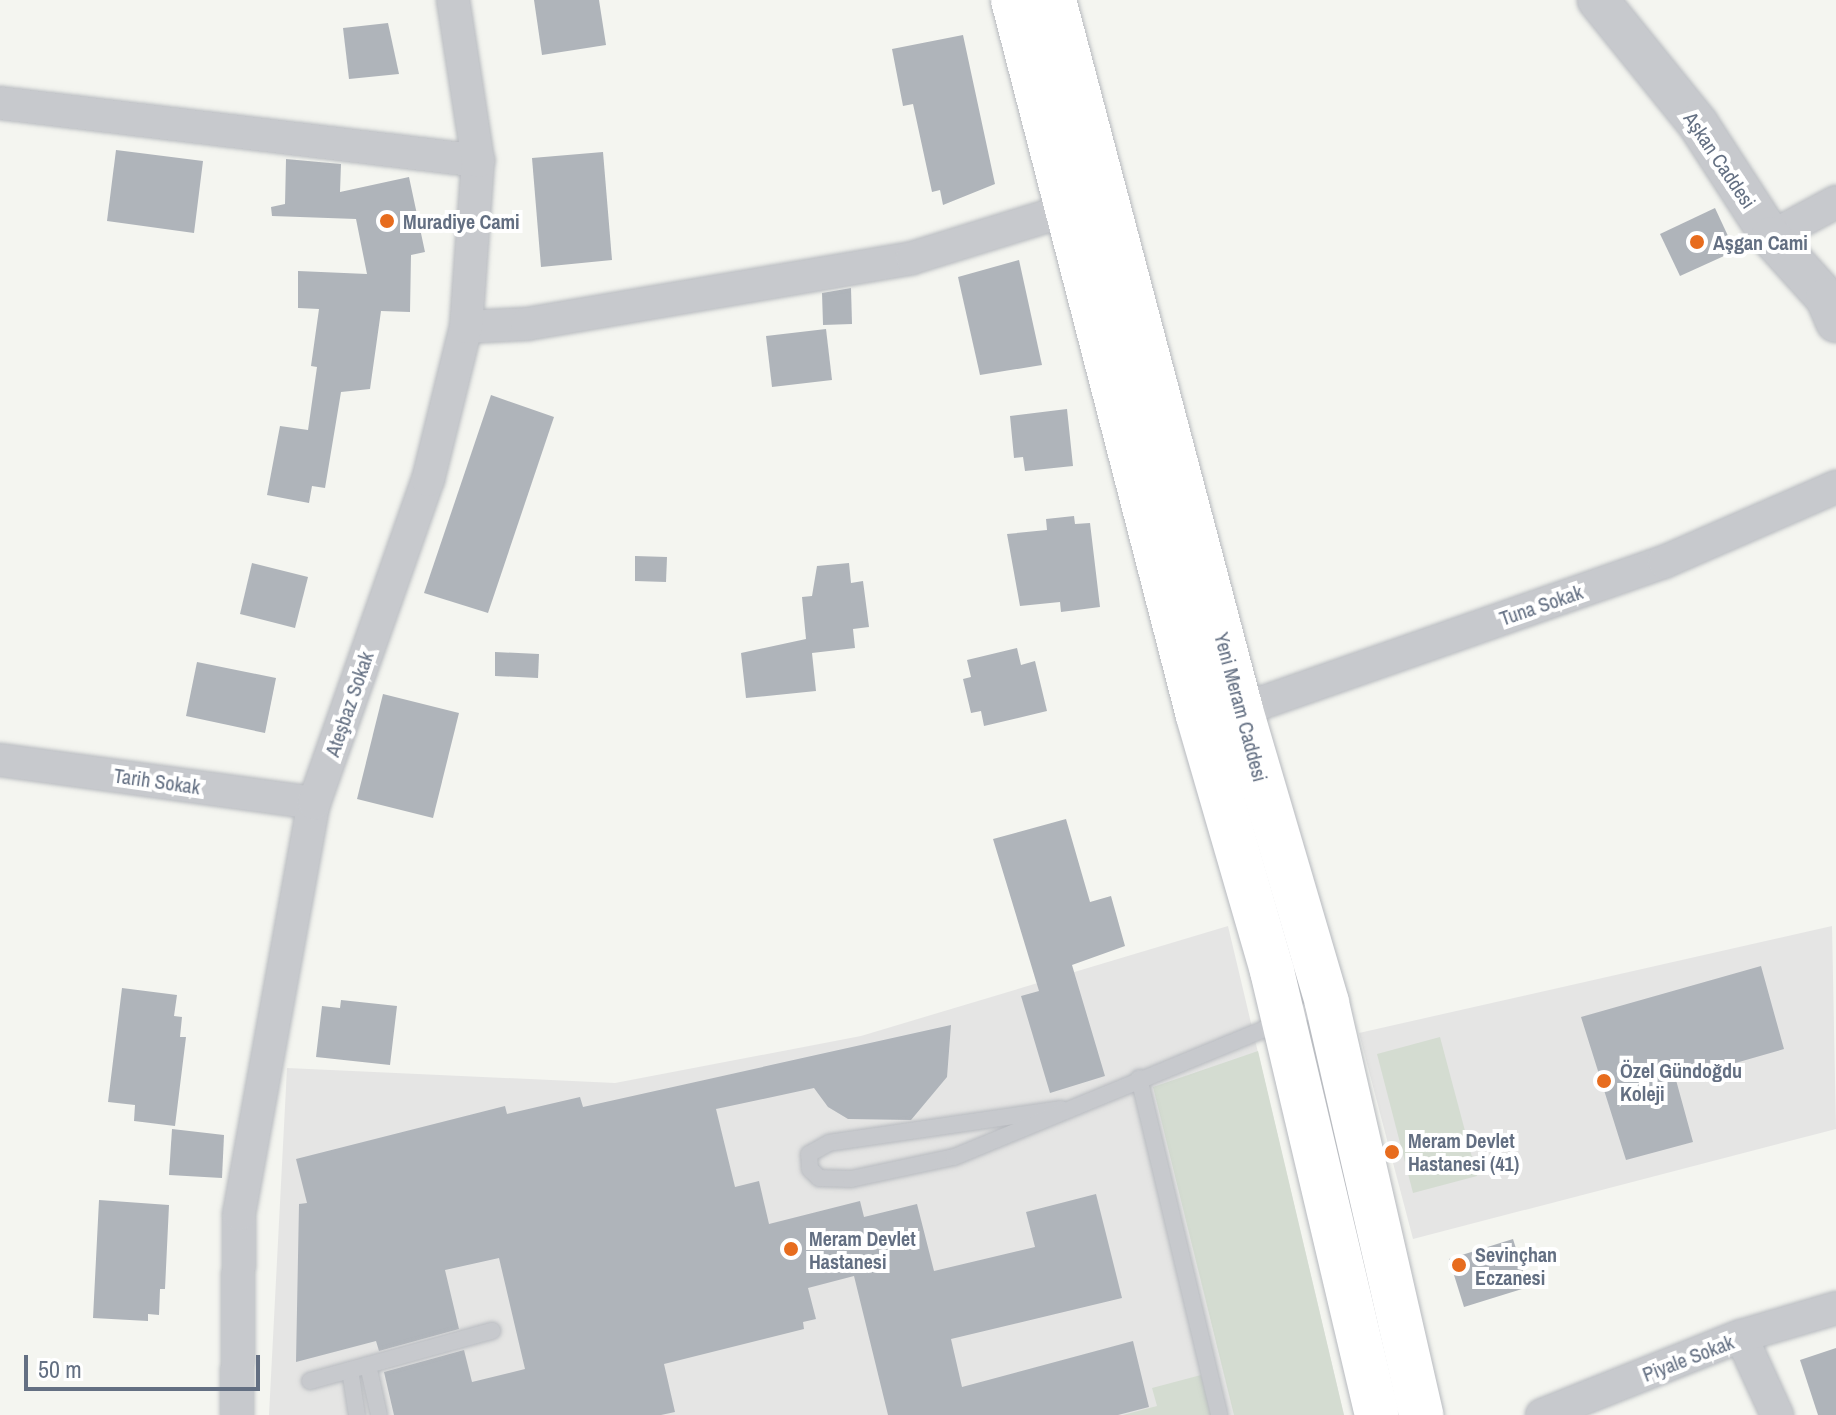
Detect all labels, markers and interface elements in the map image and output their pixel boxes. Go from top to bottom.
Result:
street label: Aşkan Caddesi [1679,107,1761,213]
place label: Muradiye Cami [403,209,520,233]
marker: Muradiye Cami [378,212,396,230]
place label: Aşgan Cami [1713,230,1808,254]
marker: Aşgan Cami [1688,233,1706,251]
street label: Tuna Sokak [1496,580,1586,630]
street label: Yeni Meram Caddesi [1210,630,1272,784]
street label: Ateşbaz Sokak [320,648,378,760]
street label: Tarih Sokak [112,763,202,799]
place label: Özel Gündoğdu Koleji [1620,1058,1742,1105]
marker: Özel Gündoğdu Koleji [1595,1072,1613,1090]
place label: Meram Devlet Hastanesi (41) [1408,1128,1519,1175]
marker: Meram Devlet Hastanesi (41) [1383,1143,1401,1161]
place label: Meram Devlet Hastanesi [809,1226,916,1273]
marker: Meram Devlet Hastanesi [780,1238,802,1260]
place label: Sevinçhan Eczanesi [1475,1242,1557,1289]
marker: Sevinçhan Eczanesi [1450,1256,1468,1274]
street label: Piyale Sokak [1639,1330,1737,1386]
scale bar [28,1339,264,1389]
text: 50 m [38,1353,82,1385]

